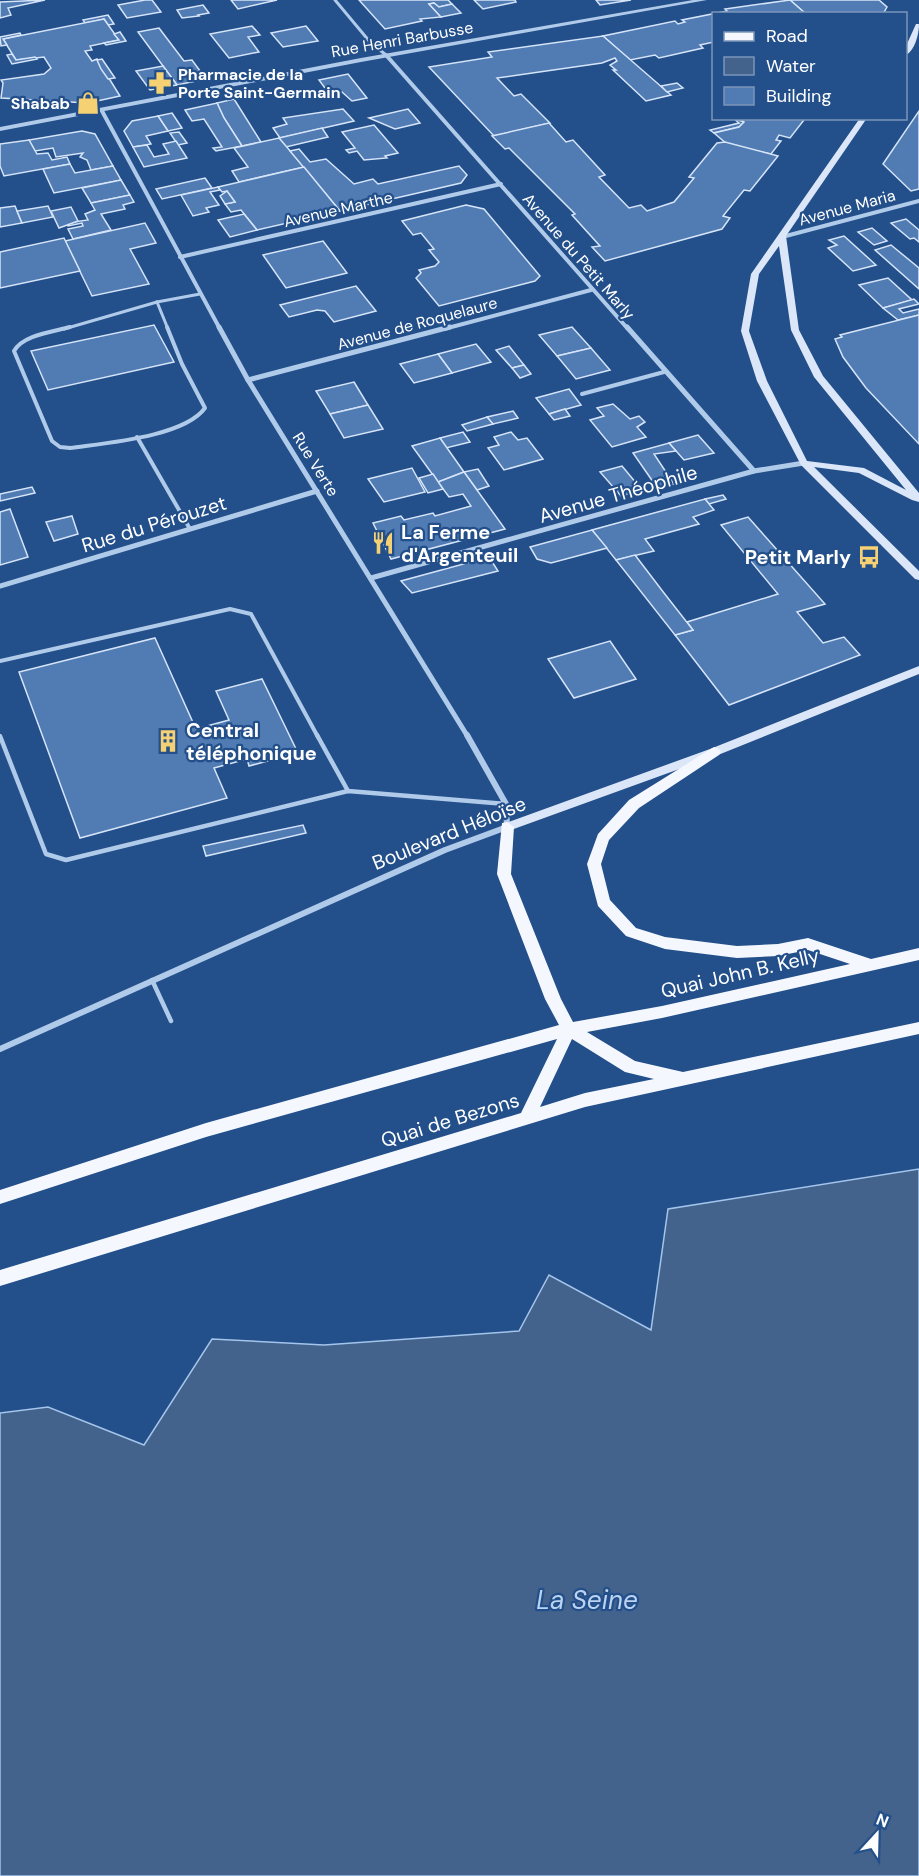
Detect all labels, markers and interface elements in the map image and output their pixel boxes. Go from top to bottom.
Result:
legend [712,12,907,120]
street label: Rue Henri Barbusse [329,17,475,62]
text: Road [766,24,808,48]
text: Water [766,54,816,78]
place label: Pharmacie de la Porte Saint-Germain [178,64,341,103]
pharmacy icon: Pharmacie de la Porte Saint-Germain [147,70,173,96]
text: Building [766,84,831,108]
shop icon: Shabab [75,90,101,116]
place label: Shabab [11,93,70,114]
street label: Avenue Maria [796,184,898,230]
street label: Avenue Marthe [282,187,395,232]
street label: Avenue du Petit Marly [518,189,639,324]
street label: Avenue de Roquelaure [335,292,500,355]
street label: Rue Verte [288,428,344,500]
street label: Avenue Théophile [536,459,700,529]
street label: Rue du Pérouzet [78,490,230,558]
place label: La Ferme d'Argenteuil [401,519,518,568]
restaurant icon: La Ferme d'Argenteuil [370,530,396,556]
place label: Petit Marly [745,544,851,570]
bus stop icon: Petit Marly [856,544,882,570]
place label: Central téléphonique [186,717,317,766]
building icon: Central téléphonique [155,728,181,754]
street label: Boulevard Héloïse [368,790,530,876]
street label: Quai John B. Kelly [658,942,822,1004]
street label: Quai de Bezons [378,1087,522,1153]
water label: La Seine [536,1583,638,1617]
north arrow [847,1804,907,1864]
text: N [873,1809,892,1832]

